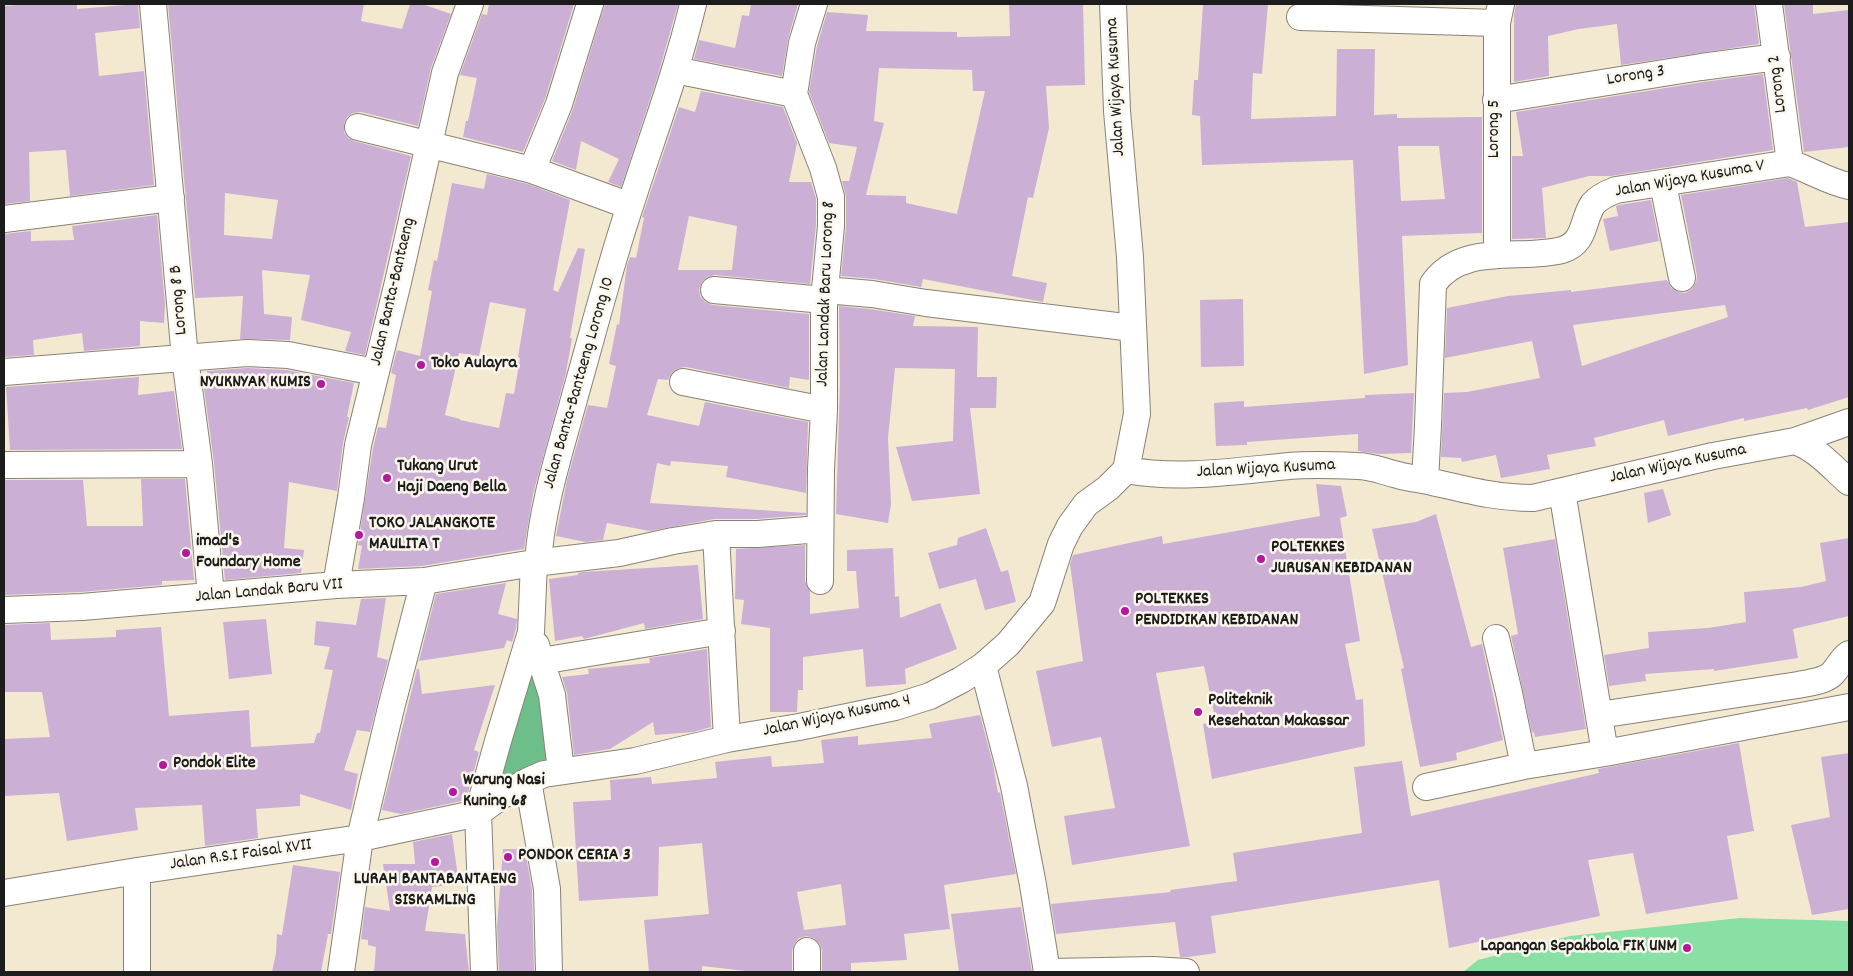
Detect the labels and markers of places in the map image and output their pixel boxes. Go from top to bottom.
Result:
place label: Toko Aulayra [431,354,517,376]
marker: Toko Aulayra [415,359,427,371]
place label: NYUKNYAK KUMIS [200,373,311,395]
marker: NYUKNYAK KUMIS [315,378,327,390]
place label: Tukang Urut Haji Daeng Bella [397,457,506,499]
marker: Tukang Urut Haji Daeng Bella [381,472,393,484]
place label: TOKO JALANGKOTE MAULITA T [369,514,495,556]
marker: TOKO JALANGKOTE MAULITA T [353,529,365,541]
place label: imad's Foundary Home [196,532,301,574]
place label: POLTEKKES JURUSAN KEBIDANAN [1271,538,1412,580]
marker: imad's Foundary Home [180,547,192,559]
marker: POLTEKKES JURUSAN KEBIDANAN [1255,553,1267,565]
place label: POLTEKKES PENDIDIKAN KEBIDANAN [1135,590,1298,632]
marker: POLTEKKES PENDIDIKAN KEBIDANAN [1119,605,1131,617]
place label: Politeknik Kesehatan Makassar [1208,691,1349,734]
marker: Politeknik Kesehatan Makassar [1192,706,1204,718]
place label: Pondok Elite [173,754,256,776]
marker: Pondok Elite [157,759,169,771]
place label: Warung Nasi Kuning 68 [463,771,545,814]
marker: Warung Nasi Kuning 68 [447,786,459,798]
place label: PONDOK CERIA 3 [518,846,631,868]
marker: PONDOK CERIA 3 [502,851,514,863]
marker: LURAH BANTABANTAENG SISKAMLING [429,856,441,868]
place label: LURAH BANTABANTAENG SISKAMLING [354,870,516,912]
place label: Lapangan Sepakbola FIK UNM [1481,937,1677,959]
marker: Lapangan Sepakbola FIK UNM [1681,942,1693,954]

